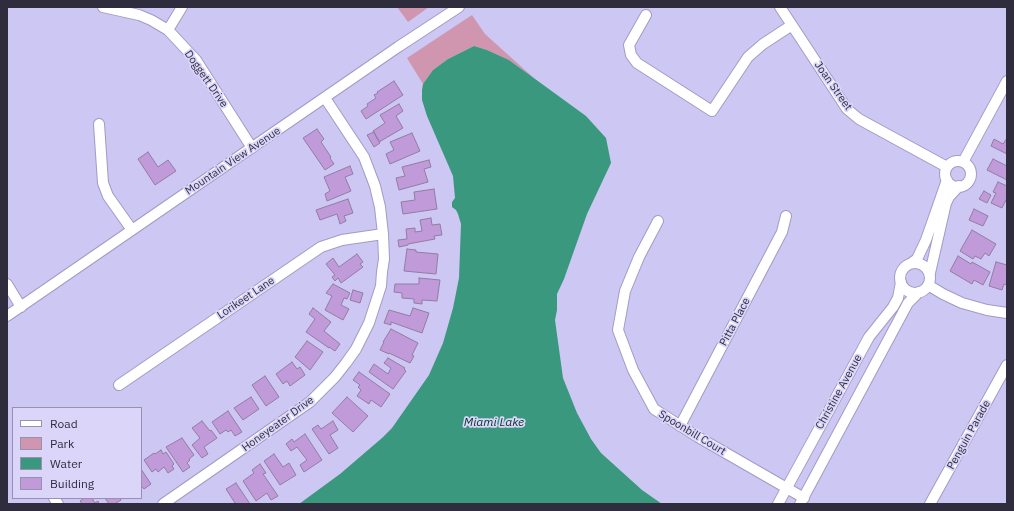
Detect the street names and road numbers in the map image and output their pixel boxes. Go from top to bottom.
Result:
street label: Doggett Drive [181,48,231,110]
street label: Joan Street [811,59,855,113]
street label: Mountain View Avenue [183,124,283,198]
street label: Lorikeet Lane [215,274,277,322]
street label: Pitta Place [717,296,753,348]
street label: Christine Avenue [813,352,865,432]
street label: Honeyeater Drive [240,394,316,454]
street label: Penguin Parade [945,398,993,472]
street label: Spoonbill Court [656,408,728,458]

